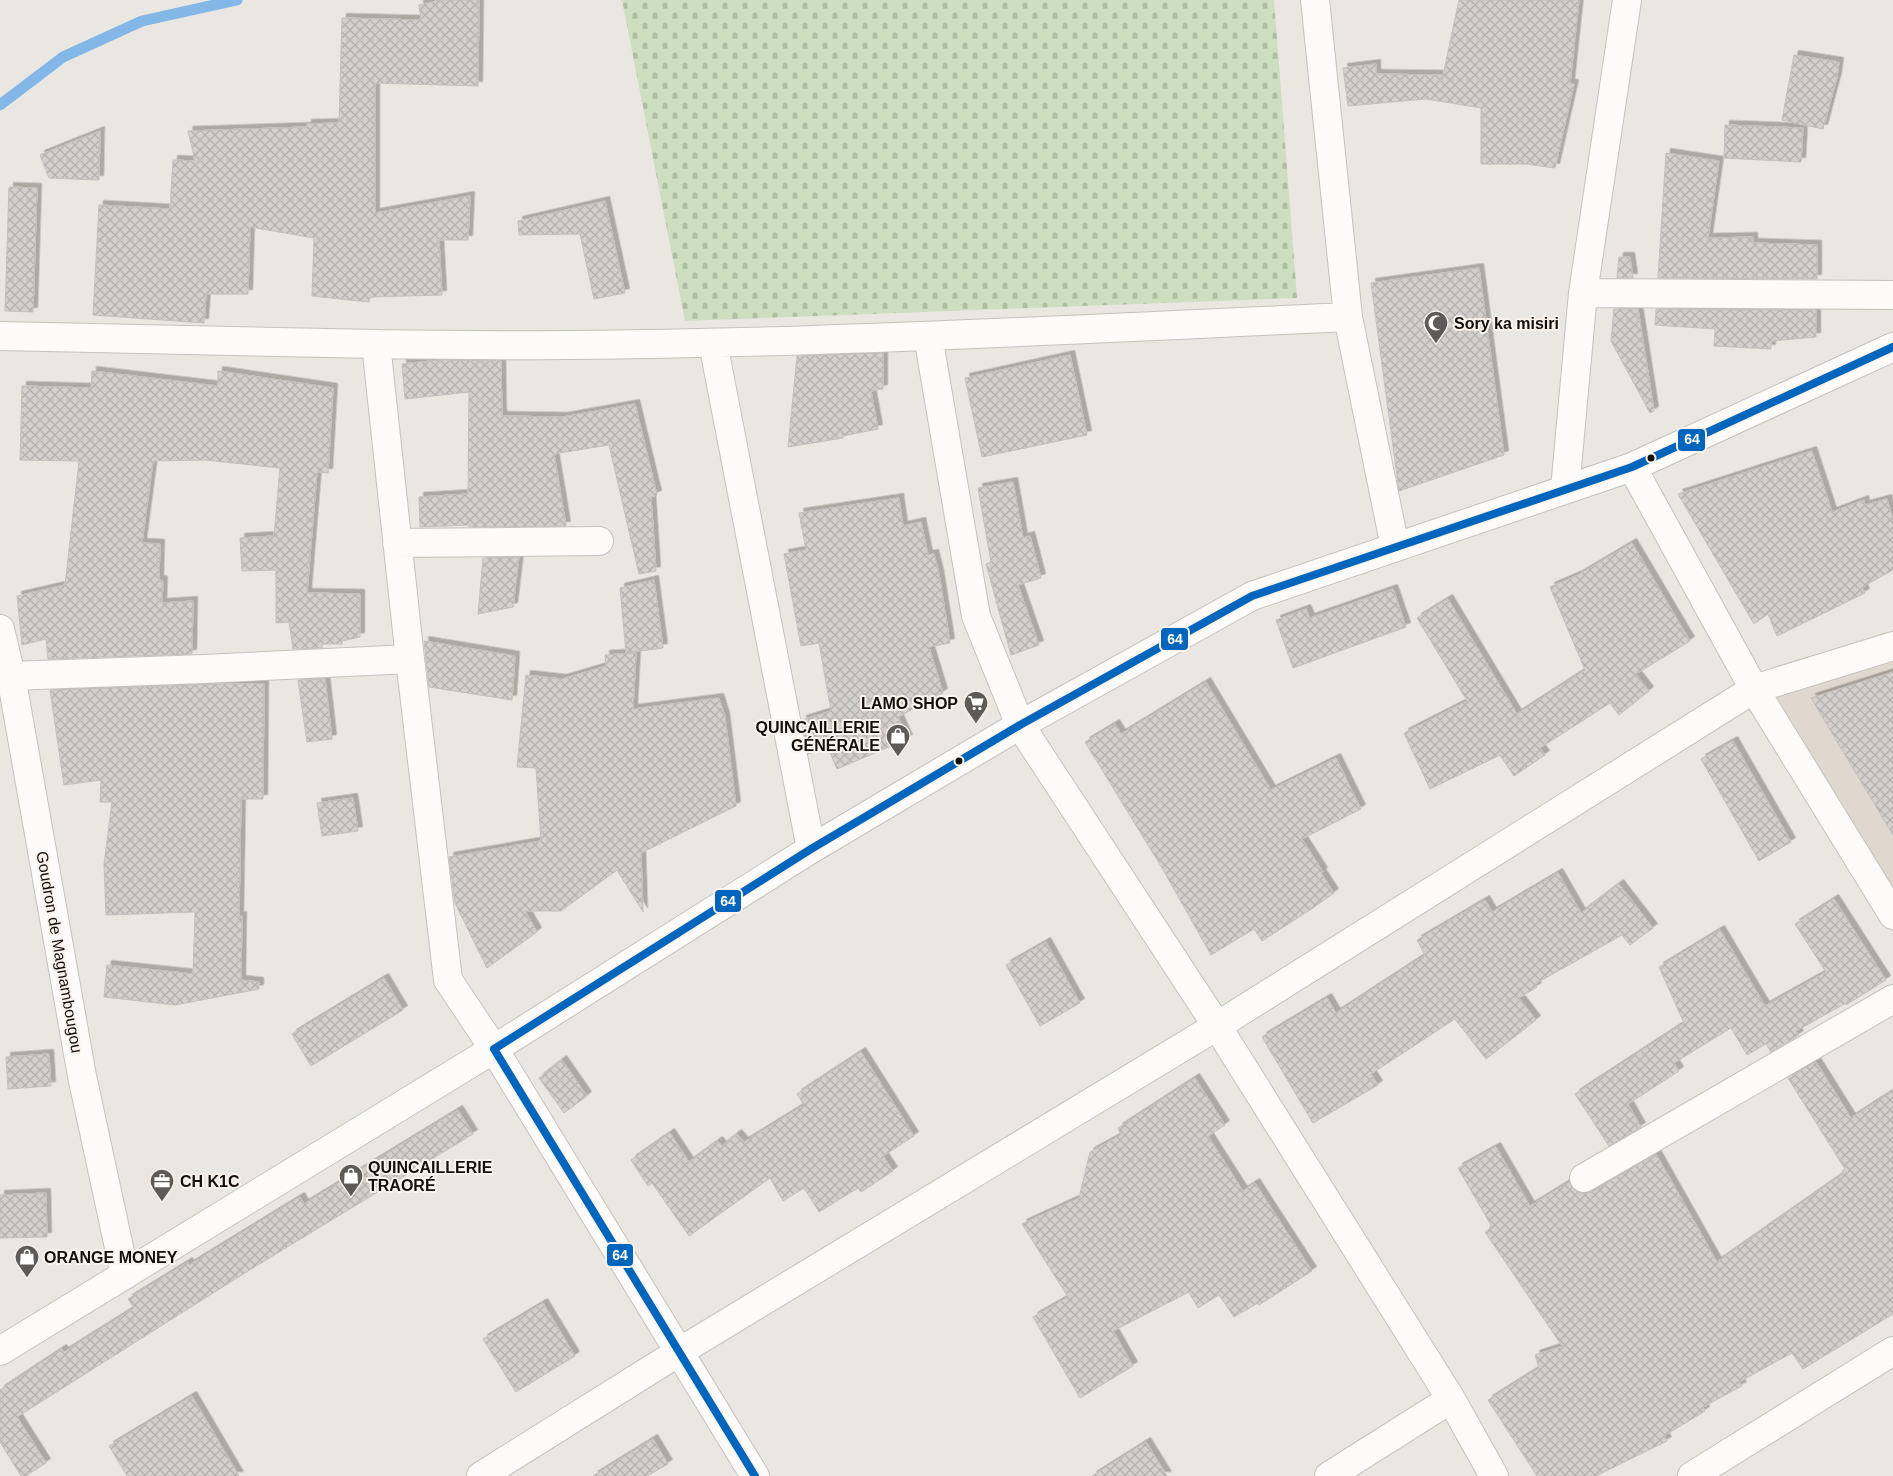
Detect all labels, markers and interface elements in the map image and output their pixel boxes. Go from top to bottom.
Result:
mosque icon: Sory ka misiri [1423,310,1449,344]
place label: Sory ka misiri [1454,315,1559,332]
line badge: 64 [1677,428,1706,452]
text: 64 [1684,431,1700,447]
unlabelled marker [1646,453,1656,463]
line badge: 64 [1160,627,1189,651]
text: 64 [1167,631,1183,647]
supermarket icon: LAMO SHOP [963,690,989,724]
place label: LAMO SHOP [861,695,958,712]
place label: QUINCAILLERIE GÉNÉRALE [756,719,880,754]
shop icon: QUINCAILLERIE GÉNÉRALE [885,723,911,757]
unlabelled marker [954,756,964,766]
street label: Goudron de Magnambougou [33,850,86,1054]
line badge: 64 [714,889,742,913]
text: 64 [720,893,736,909]
place label: QUINCAILLERIE TRAORÉ [368,1159,493,1194]
shop icon: QUINCAILLERIE TRAORÉ [338,1163,364,1197]
office icon: CH K1C [149,1168,175,1202]
place label: CH K1C [180,1173,240,1190]
line badge: 64 [606,1243,634,1267]
shop icon: ORANGE MONEY [14,1244,40,1278]
text: 64 [612,1247,628,1263]
place label: ORANGE MONEY [44,1249,178,1266]

